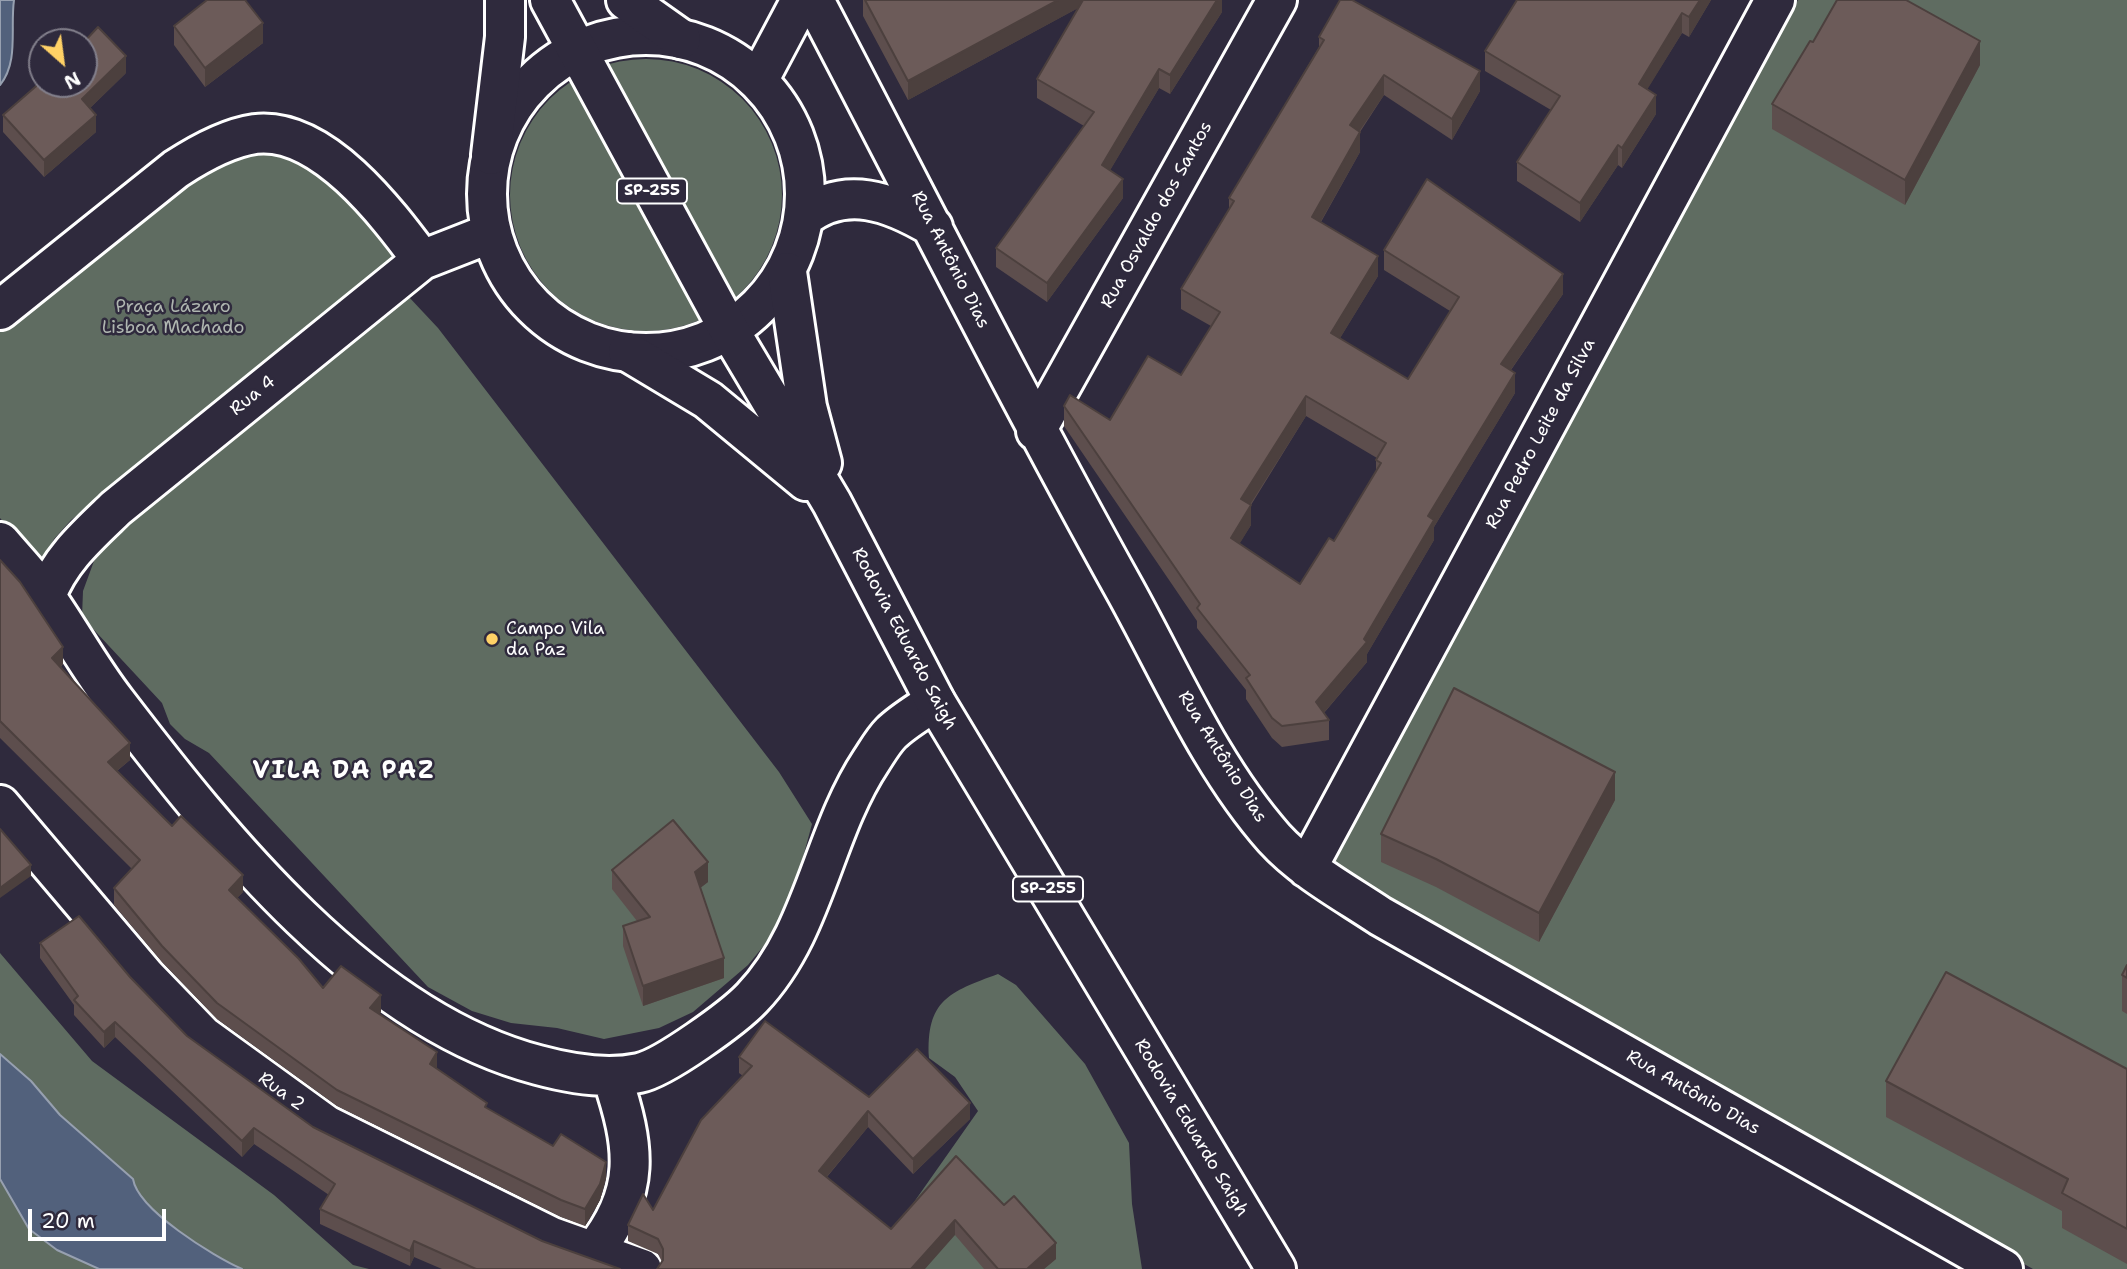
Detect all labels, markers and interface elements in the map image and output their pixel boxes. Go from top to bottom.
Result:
north arrow [28,28,98,98]
text: N [60,66,85,95]
street label: Rua Osvaldo dos Santos [1097,118,1217,312]
road number: SP-255 [617,178,687,204]
street label: Rua Antônio Dias [906,188,994,332]
park label: Praça Lázaro Lisboa Machado [102,296,244,338]
street label: Rua Pedro Leite da Silva [1482,335,1600,533]
street label: Rua 4 [226,371,280,421]
street label: Rodovia Eduardo Saigh [847,544,961,734]
place label: Campo Vila da Paz [506,618,604,660]
marker: Campo Vila da Paz [484,631,500,647]
street label: Rua Antônio Dias [1173,687,1271,827]
district label: VILA DA PAZ [254,758,434,786]
road number: SP-255 [1013,876,1083,902]
street label: Rodovia Eduardo Saigh [1129,1035,1253,1221]
street label: Rua Antônio Dias [1622,1046,1764,1140]
street label: Rua 2 [254,1068,308,1116]
scale bar [32,1196,170,1240]
text: 20 m [41,1207,95,1235]

